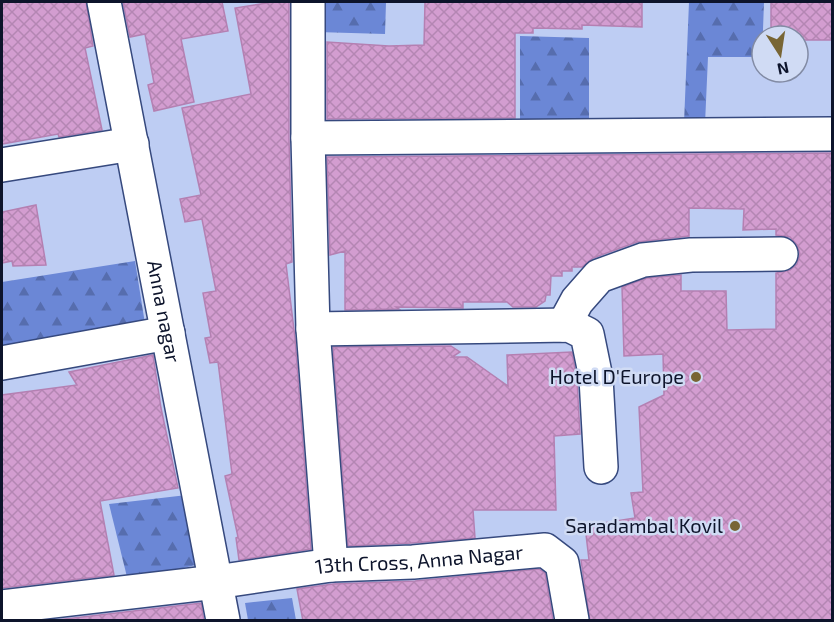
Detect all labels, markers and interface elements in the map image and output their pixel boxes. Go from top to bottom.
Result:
north arrow [750,24,810,84]
text: N [776,59,791,80]
street label: Anna nagar [143,258,186,364]
place label: Hotel D'Europe [550,364,684,388]
marker: Hotel D'Europe [689,370,703,384]
place label: Saradambal Kovil [565,513,723,537]
marker: Saradambal Kovil [728,519,742,533]
street label: 13th Cross, Anna Nagar [313,539,524,578]

